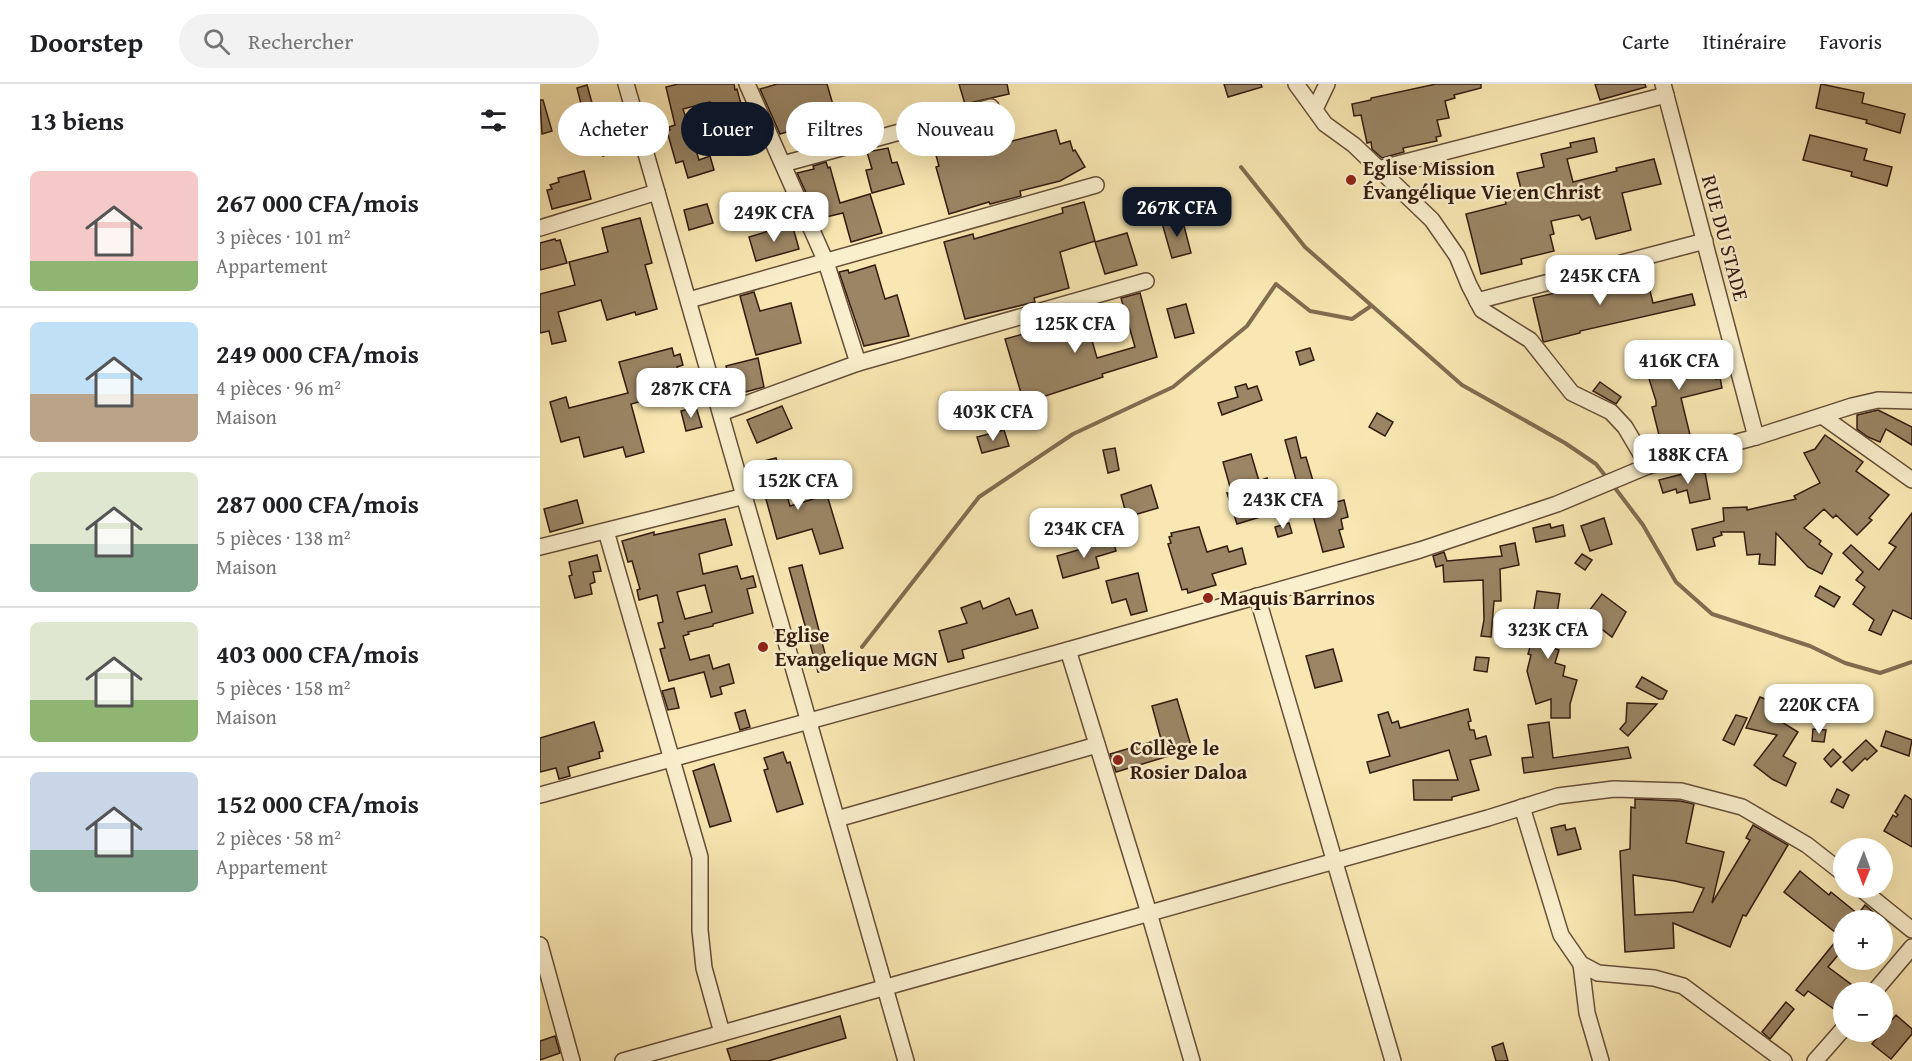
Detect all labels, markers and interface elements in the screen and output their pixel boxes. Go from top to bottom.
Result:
search box [179,14,599,68]
text: Doorstep [30,21,143,62]
icon: search [200,25,233,58]
text: Rechercher [248,25,353,57]
text: Carte [1622,26,1669,57]
text: Itinéraire [1702,26,1786,57]
text: Favoris [1819,26,1882,57]
text: 13 biens [30,101,124,140]
chip: Acheter [558,102,669,156]
chip: Louer [681,102,774,156]
chip: Filtres [786,102,884,156]
chip: Nouveau [896,102,1015,156]
icon: filters [477,104,510,137]
place label: Eglise Mission Évangélique Vie en Christ [1363,152,1601,207]
street label: RUE DU STADE [1694,171,1757,305]
marker: Eglise Mission Évangélique Vie en Christ [1344,173,1358,187]
text: 267 000 CFA/mois [216,183,419,222]
pin: 267K CFA [1115,187,1239,238]
pin: 249K CFA [712,192,836,243]
text: 267K CFA [1136,192,1218,221]
icon: home [78,195,150,267]
text: 249K CFA [733,197,815,226]
text: 3 pièces · 101 m² [216,222,351,251]
text: Appartement [216,251,328,280]
pin: 245K CFA [1538,255,1662,306]
text: 245K CFA [1559,260,1641,289]
pin: 125K CFA [1013,303,1137,354]
text: 125K CFA [1034,308,1116,337]
text: 249 000 CFA/mois [216,334,419,373]
pin: 416K CFA [1617,340,1741,391]
text: 416K CFA [1638,345,1720,374]
icon: home [78,346,150,418]
pin: 287K CFA [629,368,753,419]
text: 4 pièces · 96 m² [216,373,341,402]
text: 287K CFA [650,373,732,402]
pin: 403K CFA [931,391,1055,442]
text: 403K CFA [952,396,1034,425]
text: Maison [216,402,277,431]
pin: 188K CFA [1626,434,1750,485]
text: 188K CFA [1647,439,1729,468]
pin: 152K CFA [736,460,860,511]
text: 152K CFA [757,465,839,494]
pin: 243K CFA [1221,479,1345,530]
text: 287 000 CFA/mois [216,484,419,523]
text: 243K CFA [1242,484,1324,513]
icon: home [78,496,150,568]
pin: 234K CFA [1022,508,1146,559]
text: 234K CFA [1043,513,1125,542]
text: 5 pièces · 138 m² [216,523,351,552]
text: Maison [216,552,277,581]
place label: Maquis Barrinos [1220,582,1375,613]
marker: Maquis Barrinos [1201,591,1215,605]
pin: 323K CFA [1486,609,1610,660]
text: 323K CFA [1507,614,1589,643]
place label: Eglise Evangelique MGN [775,619,938,674]
text: 403 000 CFA/mois [216,634,419,673]
marker: Eglise Evangelique MGN [756,640,770,654]
icon: home [78,646,150,718]
text: 5 pièces · 158 m² [216,673,351,702]
pin: 220K CFA [1757,684,1881,735]
text: 220K CFA [1778,689,1860,718]
text: Maison [216,702,277,731]
place label: Collège le Rosier Daloa [1130,732,1247,787]
marker: Collège le Rosier Daloa [1111,753,1125,767]
text: 152 000 CFA/mois [216,784,419,823]
icon: home [78,796,150,868]
text: 2 pièces · 58 m² [216,823,341,852]
north arrow [1833,838,1893,898]
map controls [1833,838,1893,1042]
text: Appartement [216,852,328,881]
button: + [1833,910,1893,970]
button: − [1833,982,1893,1042]

